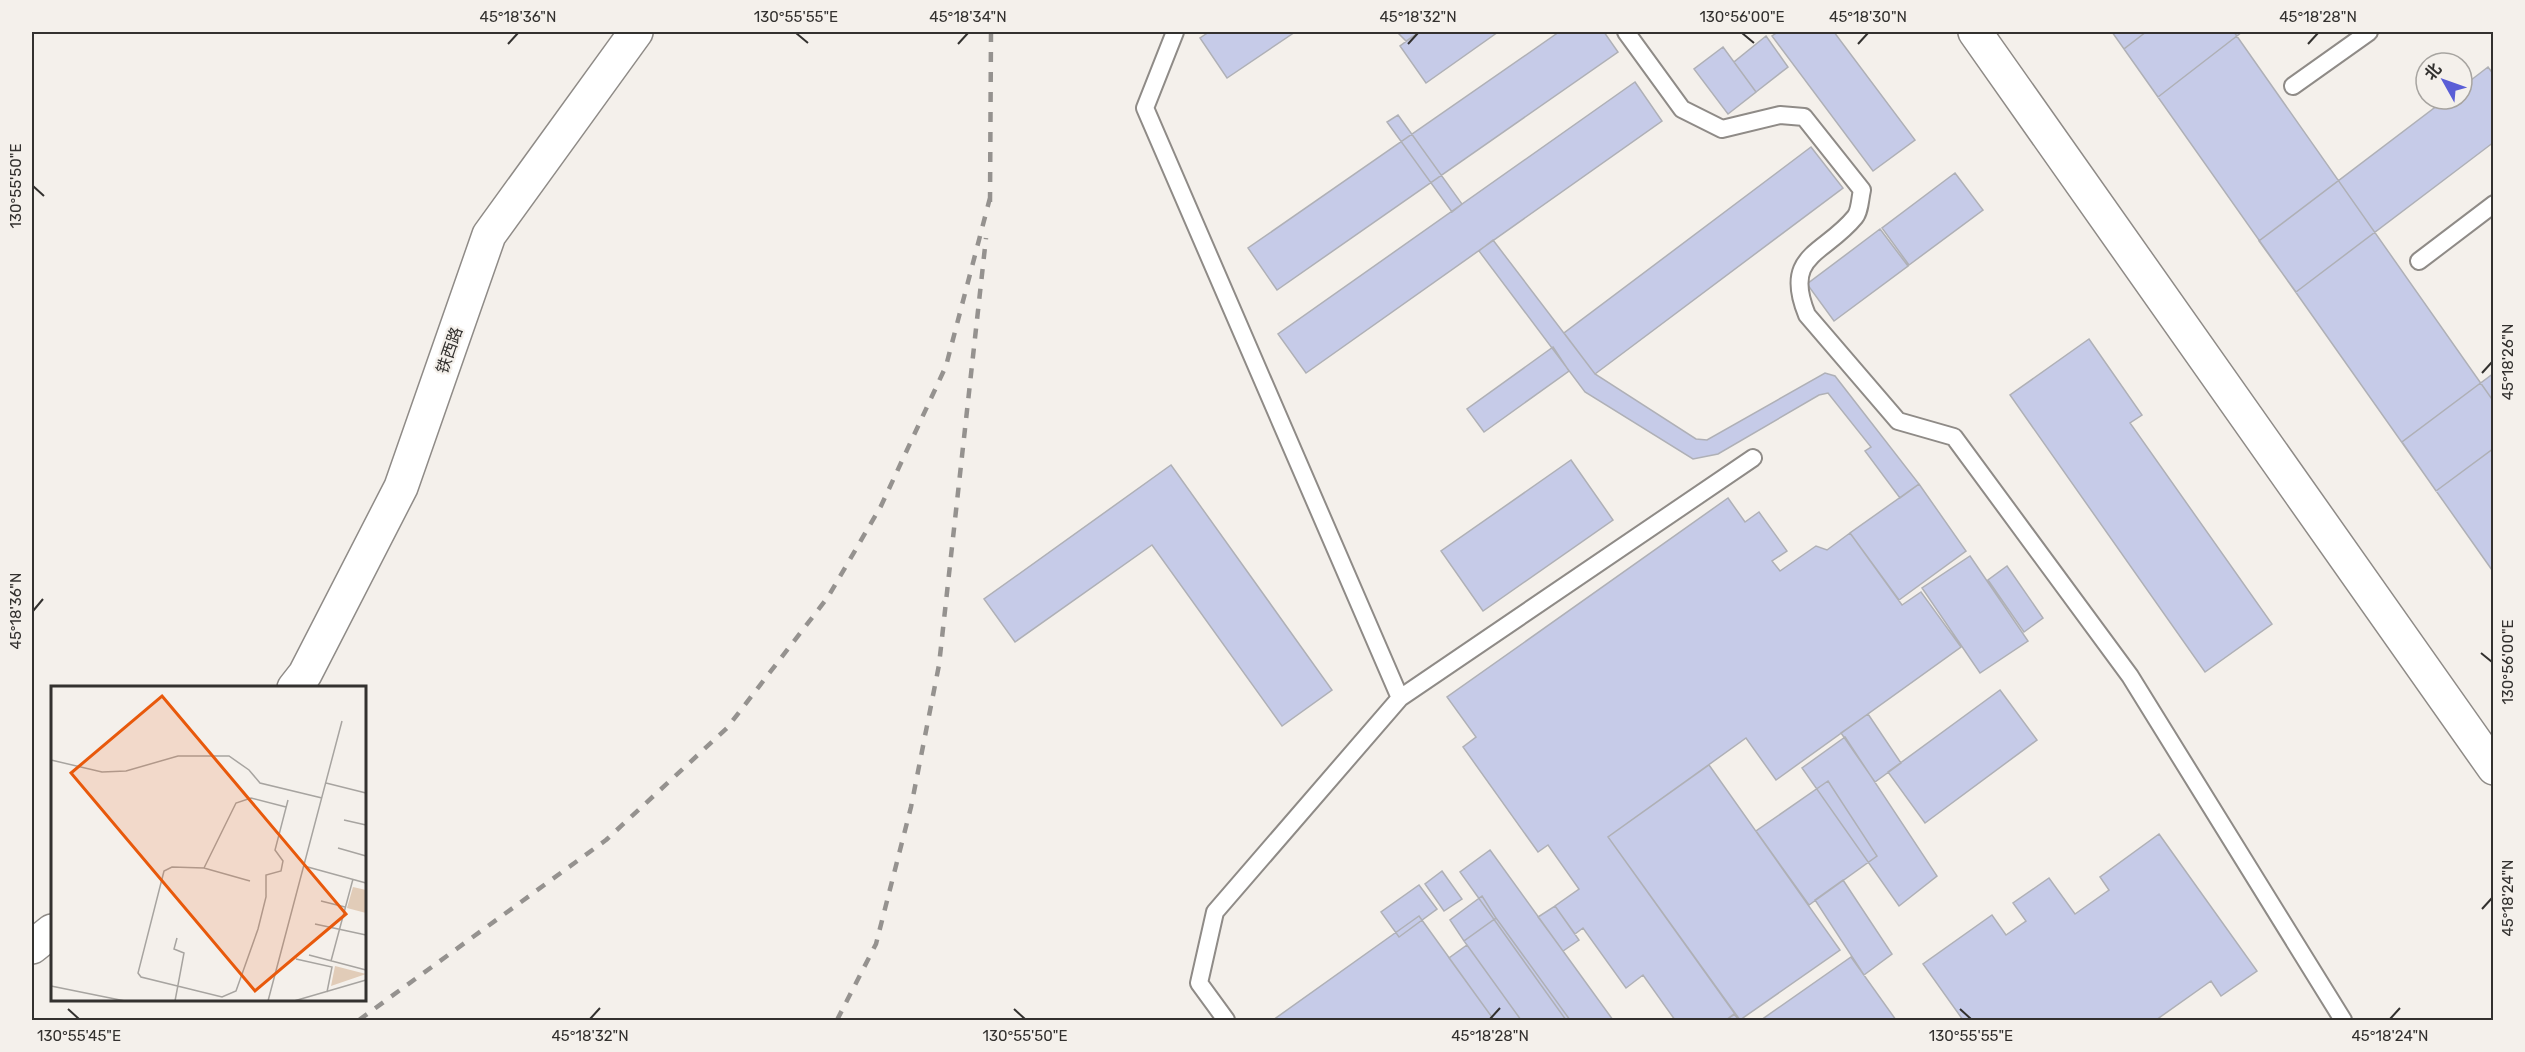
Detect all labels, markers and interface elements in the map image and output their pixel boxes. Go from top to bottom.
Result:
text: 45°18'36"N [480,8,556,26]
text: 130°55'55"E [754,8,838,26]
text: 45°18'34"N [929,8,1007,26]
text: 45°18'32"N [1379,8,1457,26]
text: 130°56'00"E [1699,8,1785,26]
text: 45°18'30"N [1829,8,1907,26]
text: 45°18'28"N [2279,8,2357,26]
north arrow [2414,51,2474,111]
text: 北 [2420,59,2445,84]
text: 130°55'50"E [7,143,25,229]
street label: 铁西路 [433,324,466,376]
text: 45°18'26"N [2499,324,2517,400]
text: 45°18'36"N [7,573,25,649]
text: 130°56'00"E [2499,619,2517,705]
inset map [51,686,366,1001]
text: 45°18'24"N [2499,860,2517,936]
text: 130°55'45"E [37,1027,121,1045]
text: 45°18'32"N [551,1027,629,1045]
text: 130°55'50"E [982,1027,1068,1045]
text: 45°18'28"N [1451,1027,1529,1045]
text: 130°55'55"E [1929,1027,2013,1045]
text: 45°18'24"N [2352,1027,2428,1045]

